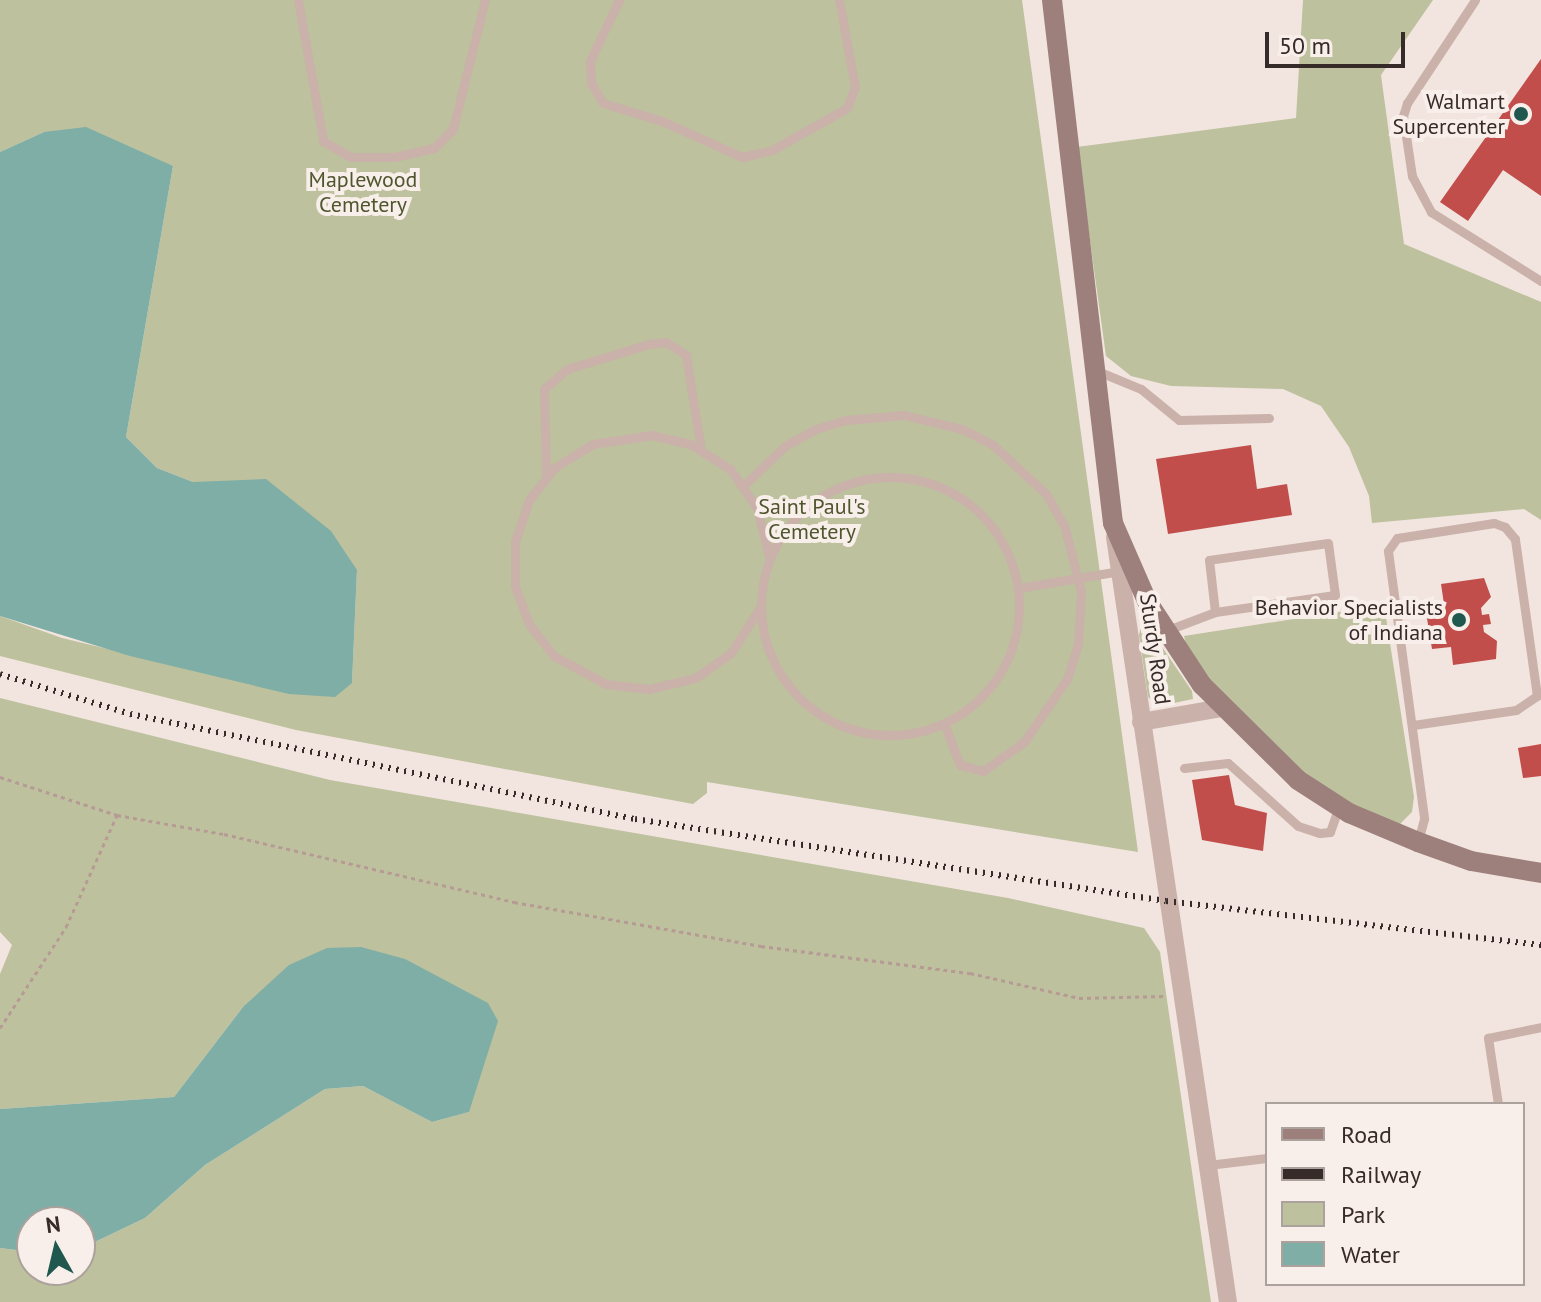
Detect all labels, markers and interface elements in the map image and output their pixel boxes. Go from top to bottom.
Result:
scale bar [1269,16,1409,66]
text: 50 m [1279,30,1331,61]
place label: Walmart Supercenter [1392,88,1505,140]
marker: Walmart Supercenter [1512,105,1530,123]
park label: Maplewood Cemetery [309,166,417,218]
park label: Saint Paul's Cemetery [758,493,866,544]
street label: Sturdy Road [1134,591,1176,707]
place label: Behavior Specialists of Indiana [1255,594,1443,646]
marker: Behavior Specialists of Indiana [1450,611,1468,629]
legend [1265,1102,1525,1286]
text: Road [1341,1119,1392,1150]
text: Railway [1341,1159,1421,1190]
text: Park [1341,1199,1385,1230]
north arrow [16,1206,96,1286]
text: N [44,1209,62,1239]
text: Water [1341,1239,1400,1270]

